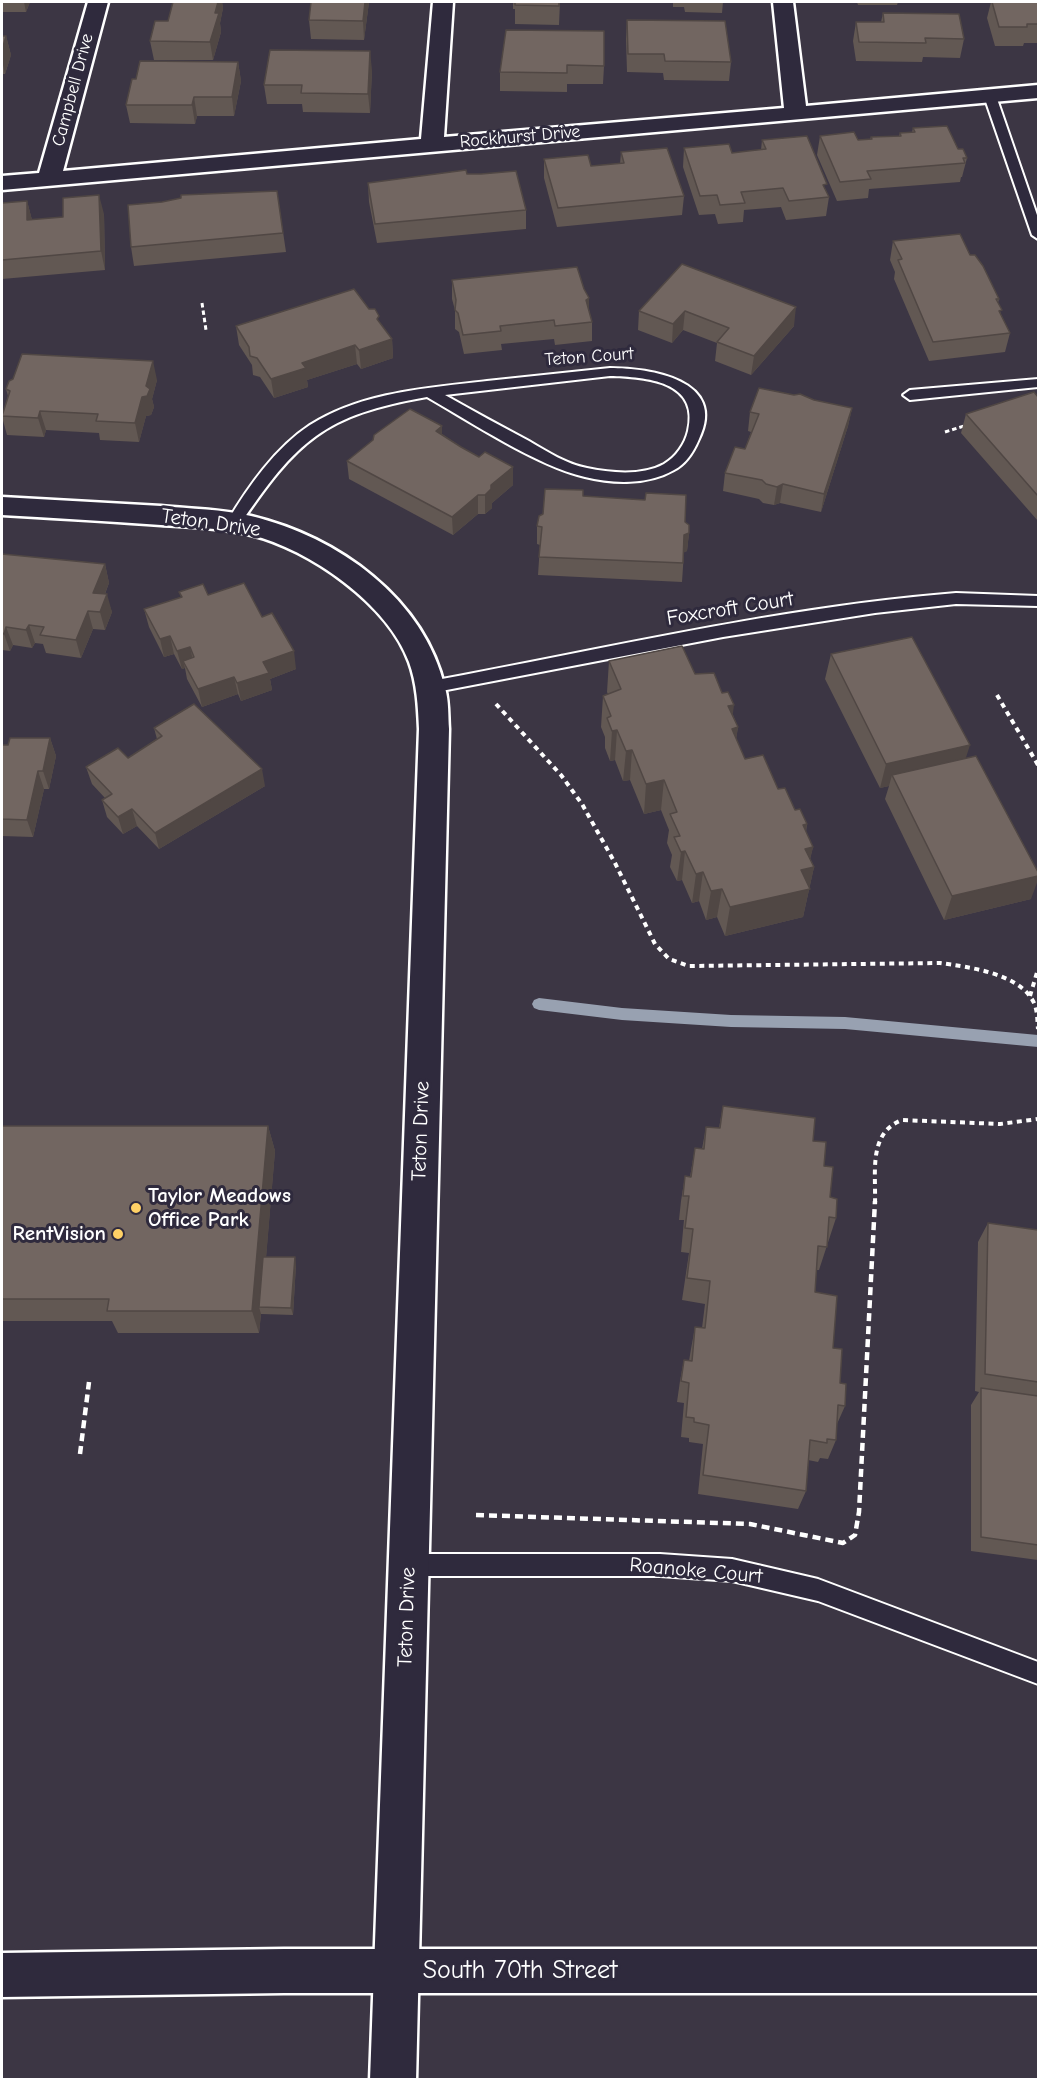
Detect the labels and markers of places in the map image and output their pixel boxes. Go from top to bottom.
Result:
place label: Taylor Meadows Office Park [148,1183,291,1233]
marker: Taylor Meadows Office Park [129,1201,143,1215]
place label: RentVision [12,1221,106,1247]
marker: RentVision [111,1227,125,1241]

